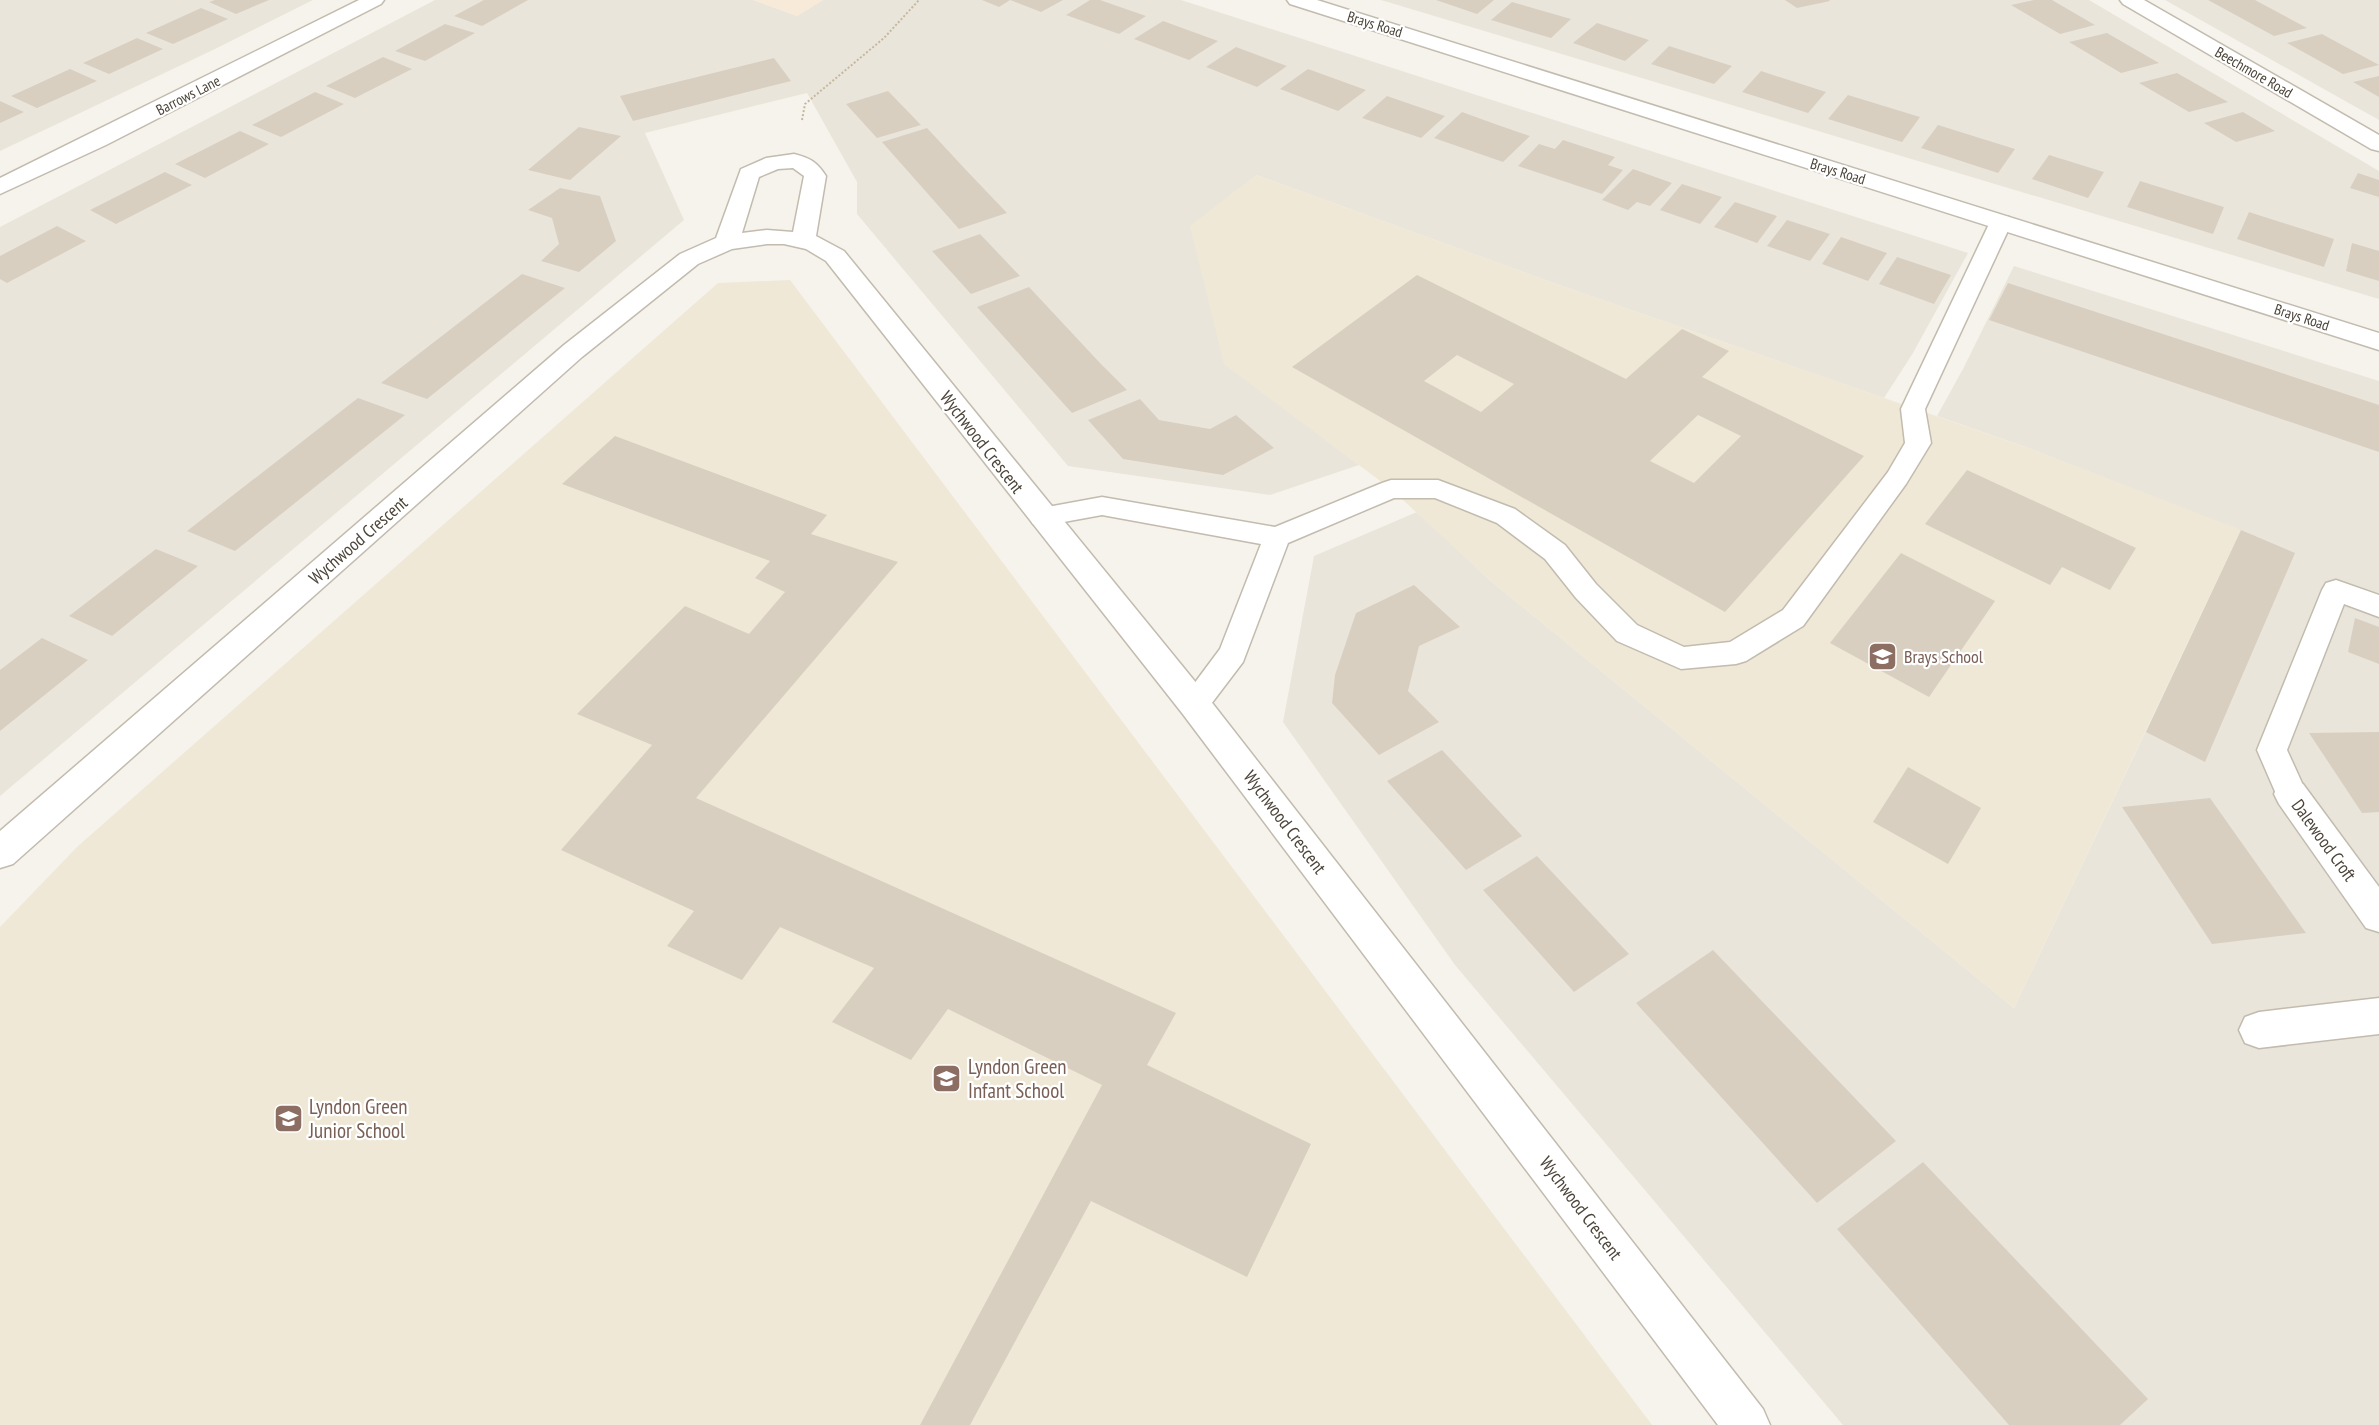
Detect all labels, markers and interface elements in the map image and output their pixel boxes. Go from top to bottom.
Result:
street label: Brays Road [1345,7,1405,41]
street label: Beechmore Road [2212,42,2296,102]
street label: Barrows Lane [153,71,223,119]
street label: Brays Road [1808,154,1868,188]
street label: Brays Road [2272,299,2332,335]
street label: Wychwood Crescent [935,386,1029,498]
street label: Wychwood Crescent [304,491,412,589]
school or university icon: Brays School [1867,640,1899,672]
place label: Brays School [1904,645,1984,668]
street label: Wychwood Crescent [1239,766,1331,878]
street label: Dalewood Croft [2287,795,2361,885]
place label: Lyndon Green Infant School [968,1053,1067,1104]
school or university icon: Lyndon Green Infant School [931,1062,963,1094]
place label: Lyndon Green Junior School [308,1093,408,1144]
school or university icon: Lyndon Green Junior School [272,1102,304,1134]
street label: Wychwood Crescent [1535,1152,1627,1264]

